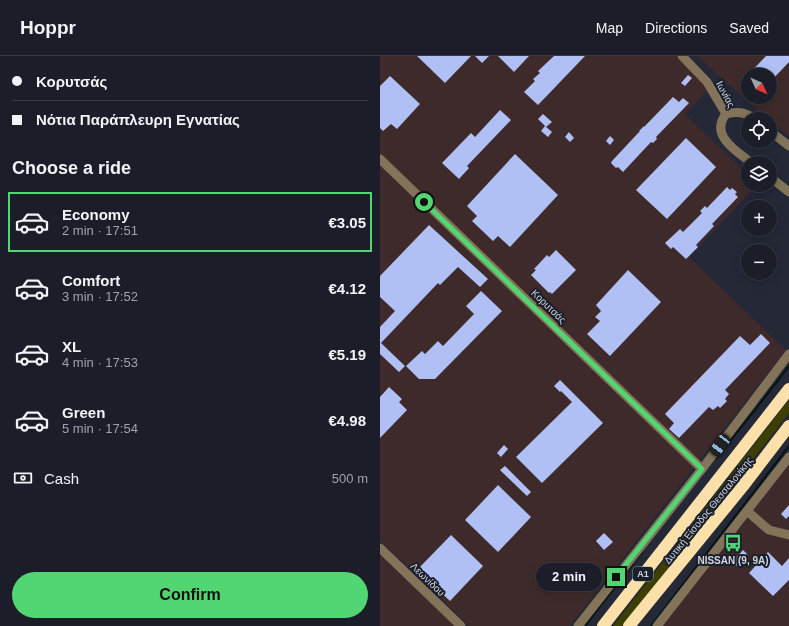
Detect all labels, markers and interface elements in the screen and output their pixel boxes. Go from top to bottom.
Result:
text: Hoppr [20,17,76,38]
text: Map [596,20,623,36]
text: Directions [645,20,707,36]
text: Saved [729,20,769,36]
north arrow [741,68,777,104]
map controls [741,68,777,280]
text: Κορυτσάς [36,73,107,90]
street label: Ιωνίας [714,79,737,110]
text: Νότια Παράπλευρη Εγνατίας [36,111,240,128]
button: locate [741,112,777,148]
button: layers [741,156,777,192]
text: Choose a ride [12,158,131,178]
route start [415,193,433,211]
button: + [741,200,777,236]
icon: car [14,204,50,240]
text: Economy [62,206,130,223]
text: €3.05 [328,214,366,231]
text: 2 min · 17:51 [62,223,138,238]
button: − [741,244,777,280]
icon: car [14,270,50,306]
text: Comfort [62,272,120,289]
text: €4.12 [328,280,366,297]
street label: Κορυτσάς [529,287,568,326]
text: 3 min · 17:52 [62,289,138,304]
icon: car [14,336,50,372]
text: XL [62,338,81,355]
text: €5.19 [328,346,366,363]
text: 4 min · 17:53 [62,355,138,370]
icon: car [14,402,50,438]
text: Green [62,404,105,421]
text: €4.98 [328,412,366,429]
text: 5 min · 17:54 [62,421,138,436]
car [708,432,732,458]
street label: Δυτική Είσοδος Θεσσαλονίκης [662,454,755,566]
icon: cash [12,467,34,489]
text: Cash [44,470,79,487]
text: 500 m [332,471,368,486]
bus stop icon: NISSAN (9, 9Α) [723,533,743,553]
place label: NISSAN (9, 9Α) [697,555,769,566]
street label: Λεωνίδου [408,561,447,598]
callout: 2 min [536,563,602,591]
road number: Α1 [633,567,653,581]
route end [607,568,625,586]
text: 2 min [552,569,586,584]
button: Confirm [12,572,368,618]

